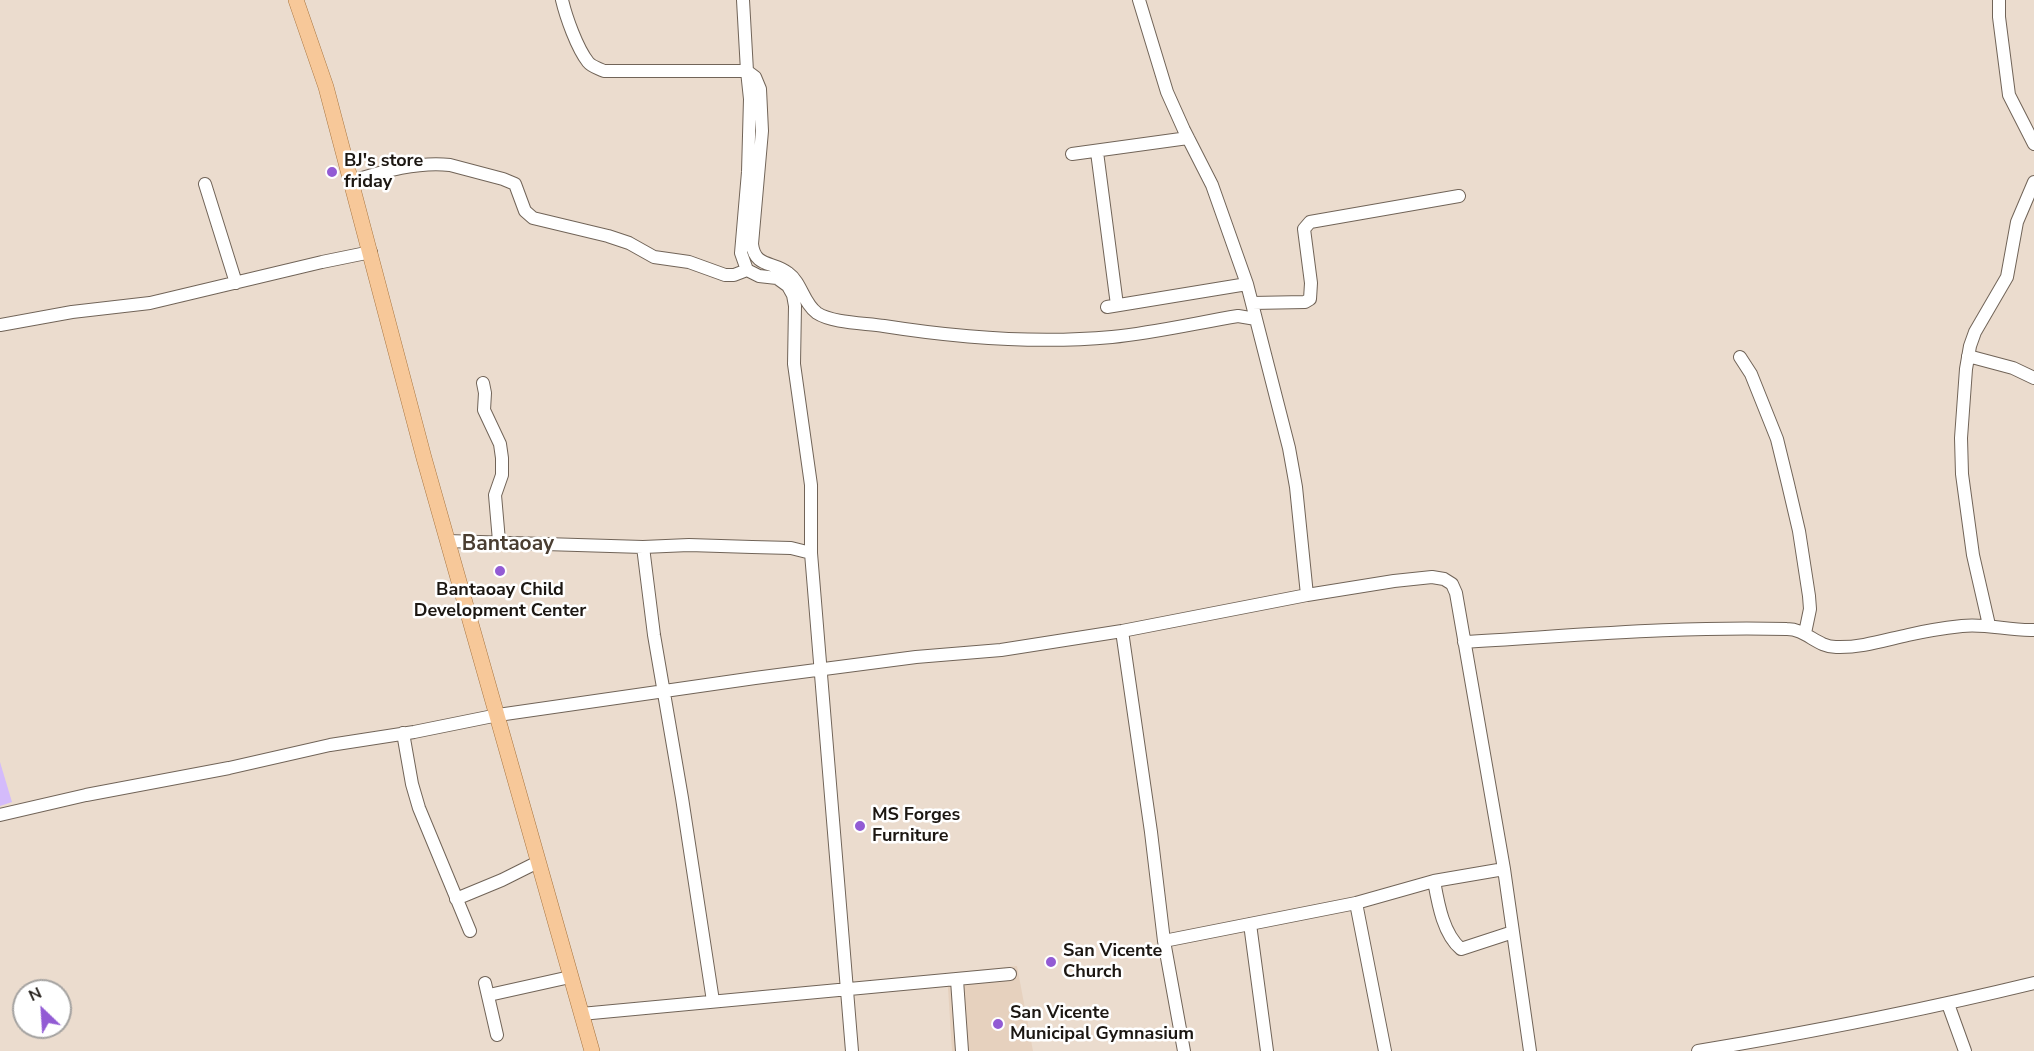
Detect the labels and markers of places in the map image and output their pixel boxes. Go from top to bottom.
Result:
place label: BJ's store friday [344,151,423,194]
marker: BJ's store friday [325,165,339,179]
marker: Bantaoay Child Development Center [493,564,507,578]
place label: Bantaoay Child Development Center [414,580,586,622]
place label: MS Forges Furniture [872,805,960,848]
marker: MS Forges Furniture [853,819,867,833]
place label: San Vicente Church [1063,941,1162,984]
marker: San Vicente Church [1044,955,1058,969]
place label: San Vicente Municipal Gymnasium [1010,1003,1194,1046]
marker: San Vicente Municipal Gymnasium [991,1017,1005,1031]

